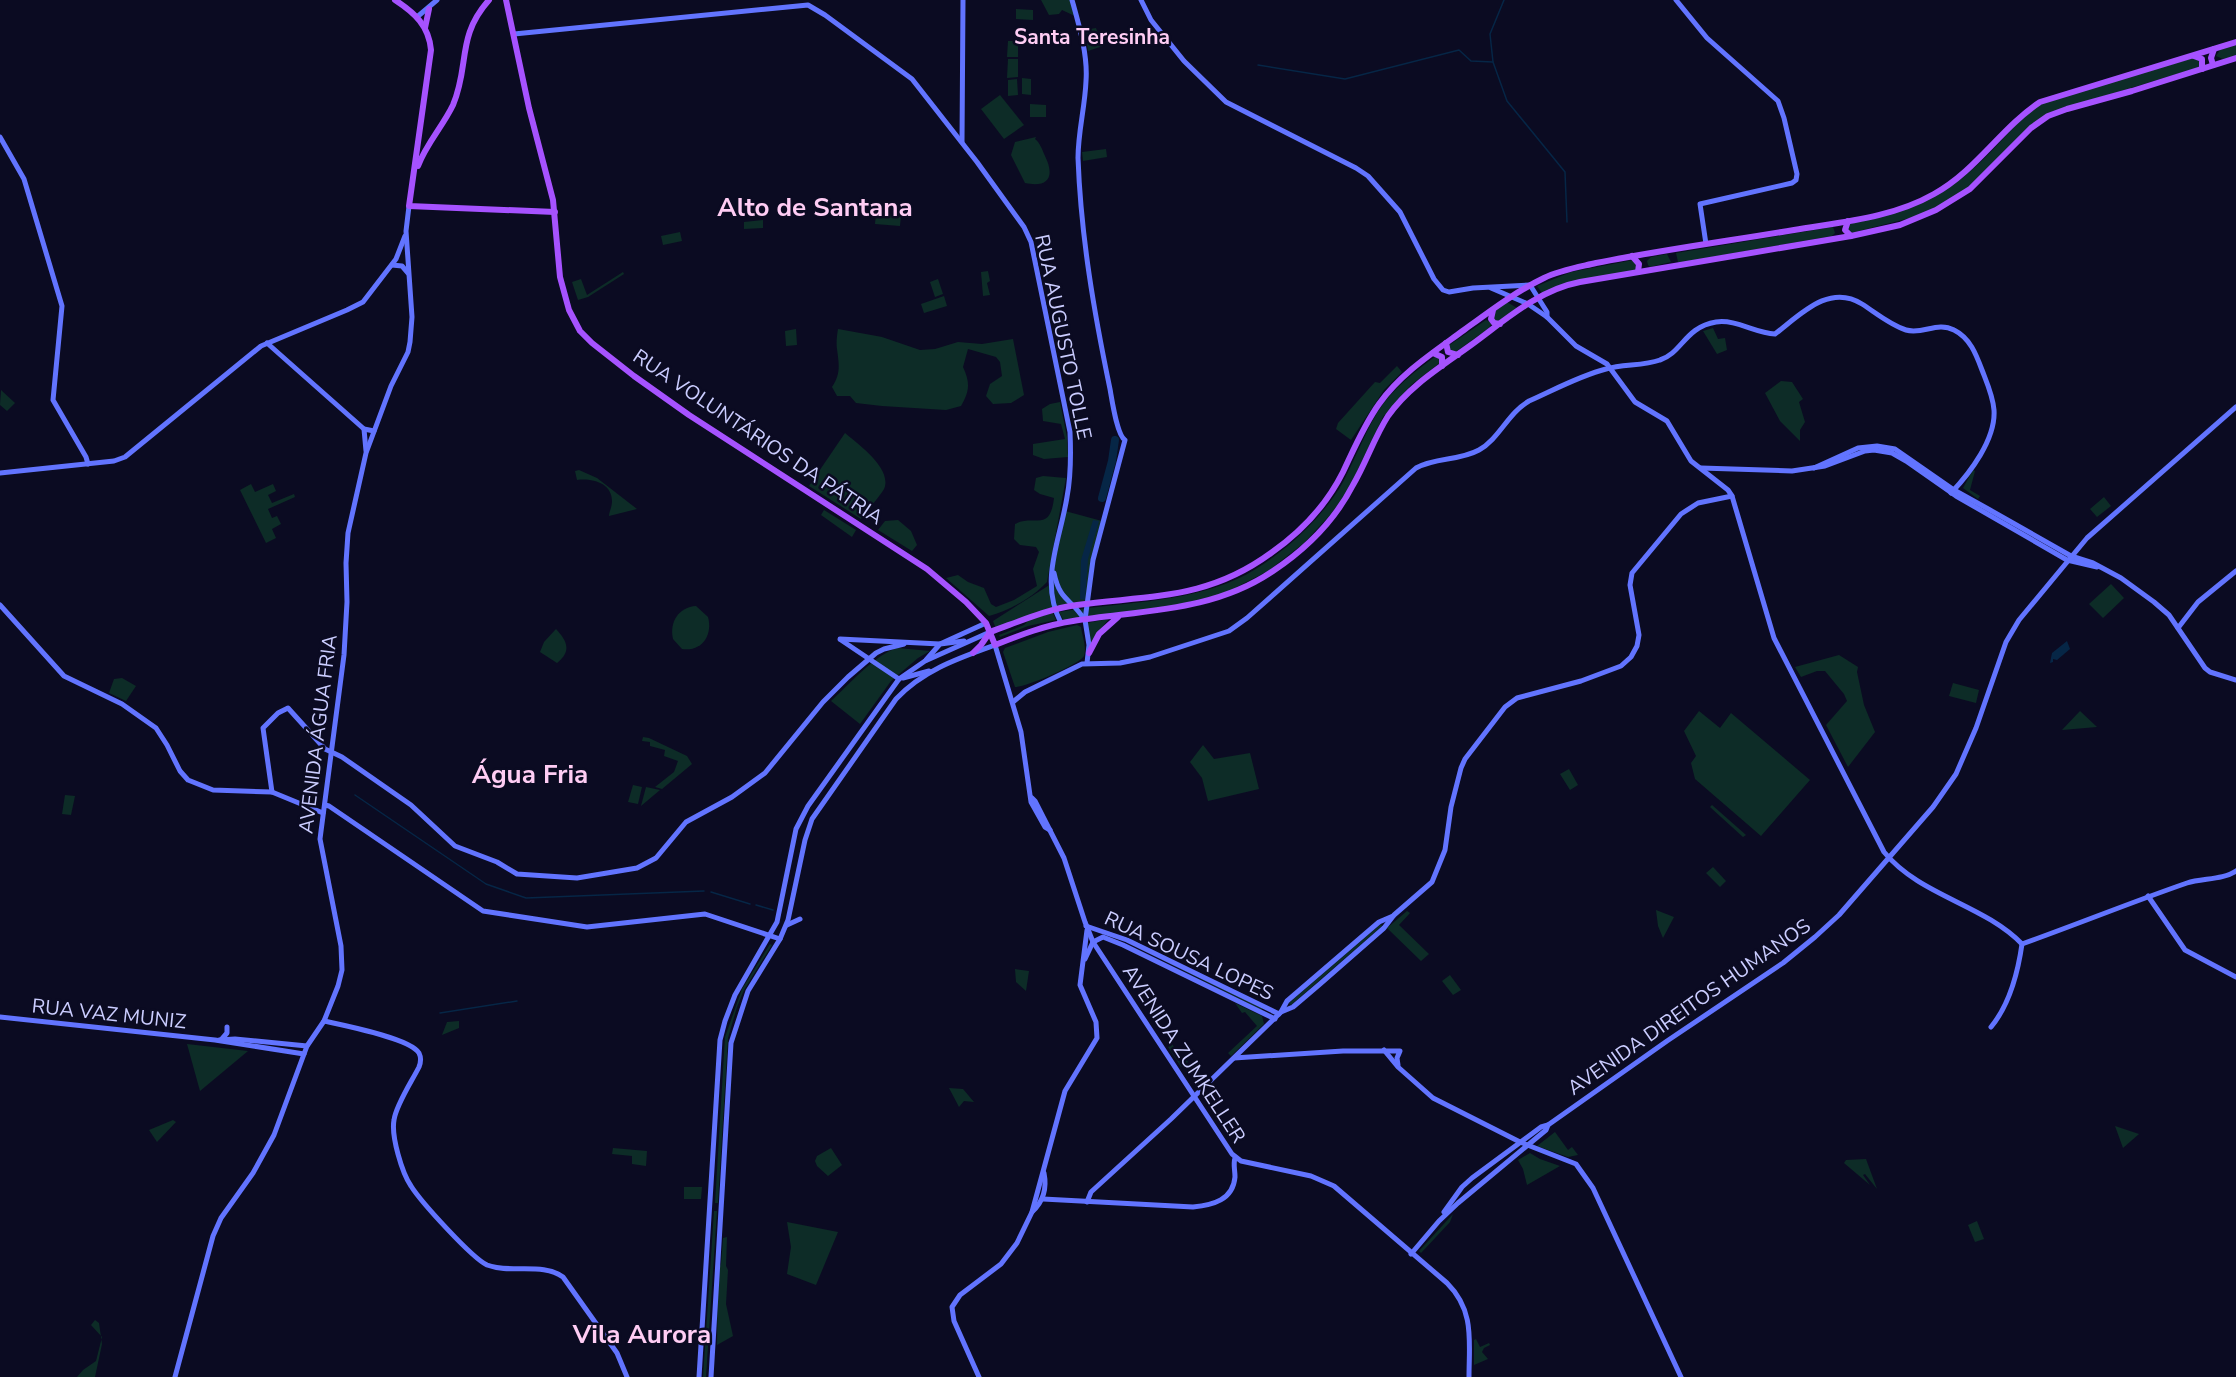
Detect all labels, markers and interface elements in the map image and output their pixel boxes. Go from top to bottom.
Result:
district label: Santa Teresinha [1014,23,1170,51]
district label: Alto de Santana [717,190,913,225]
street label: RUA AUGUSTO TOLLE [1028,232,1098,442]
street label: RUA VOLUNTÁRIOS DA PÁTRIA [628,343,889,531]
street label: AVENIDA ÁGUA FRIA [292,633,344,835]
district label: Água Fria [472,757,588,792]
street label: RUA SOUSA LOPES [1100,905,1278,1007]
street label: AVENIDA DIREITOS HUMANOS [1562,912,1816,1102]
street label: AVENIDA ZUMKELLER [1116,960,1252,1148]
street label: RUA VAZ MUNIZ [31,992,188,1036]
district label: Vila Aurora [572,1317,711,1352]

